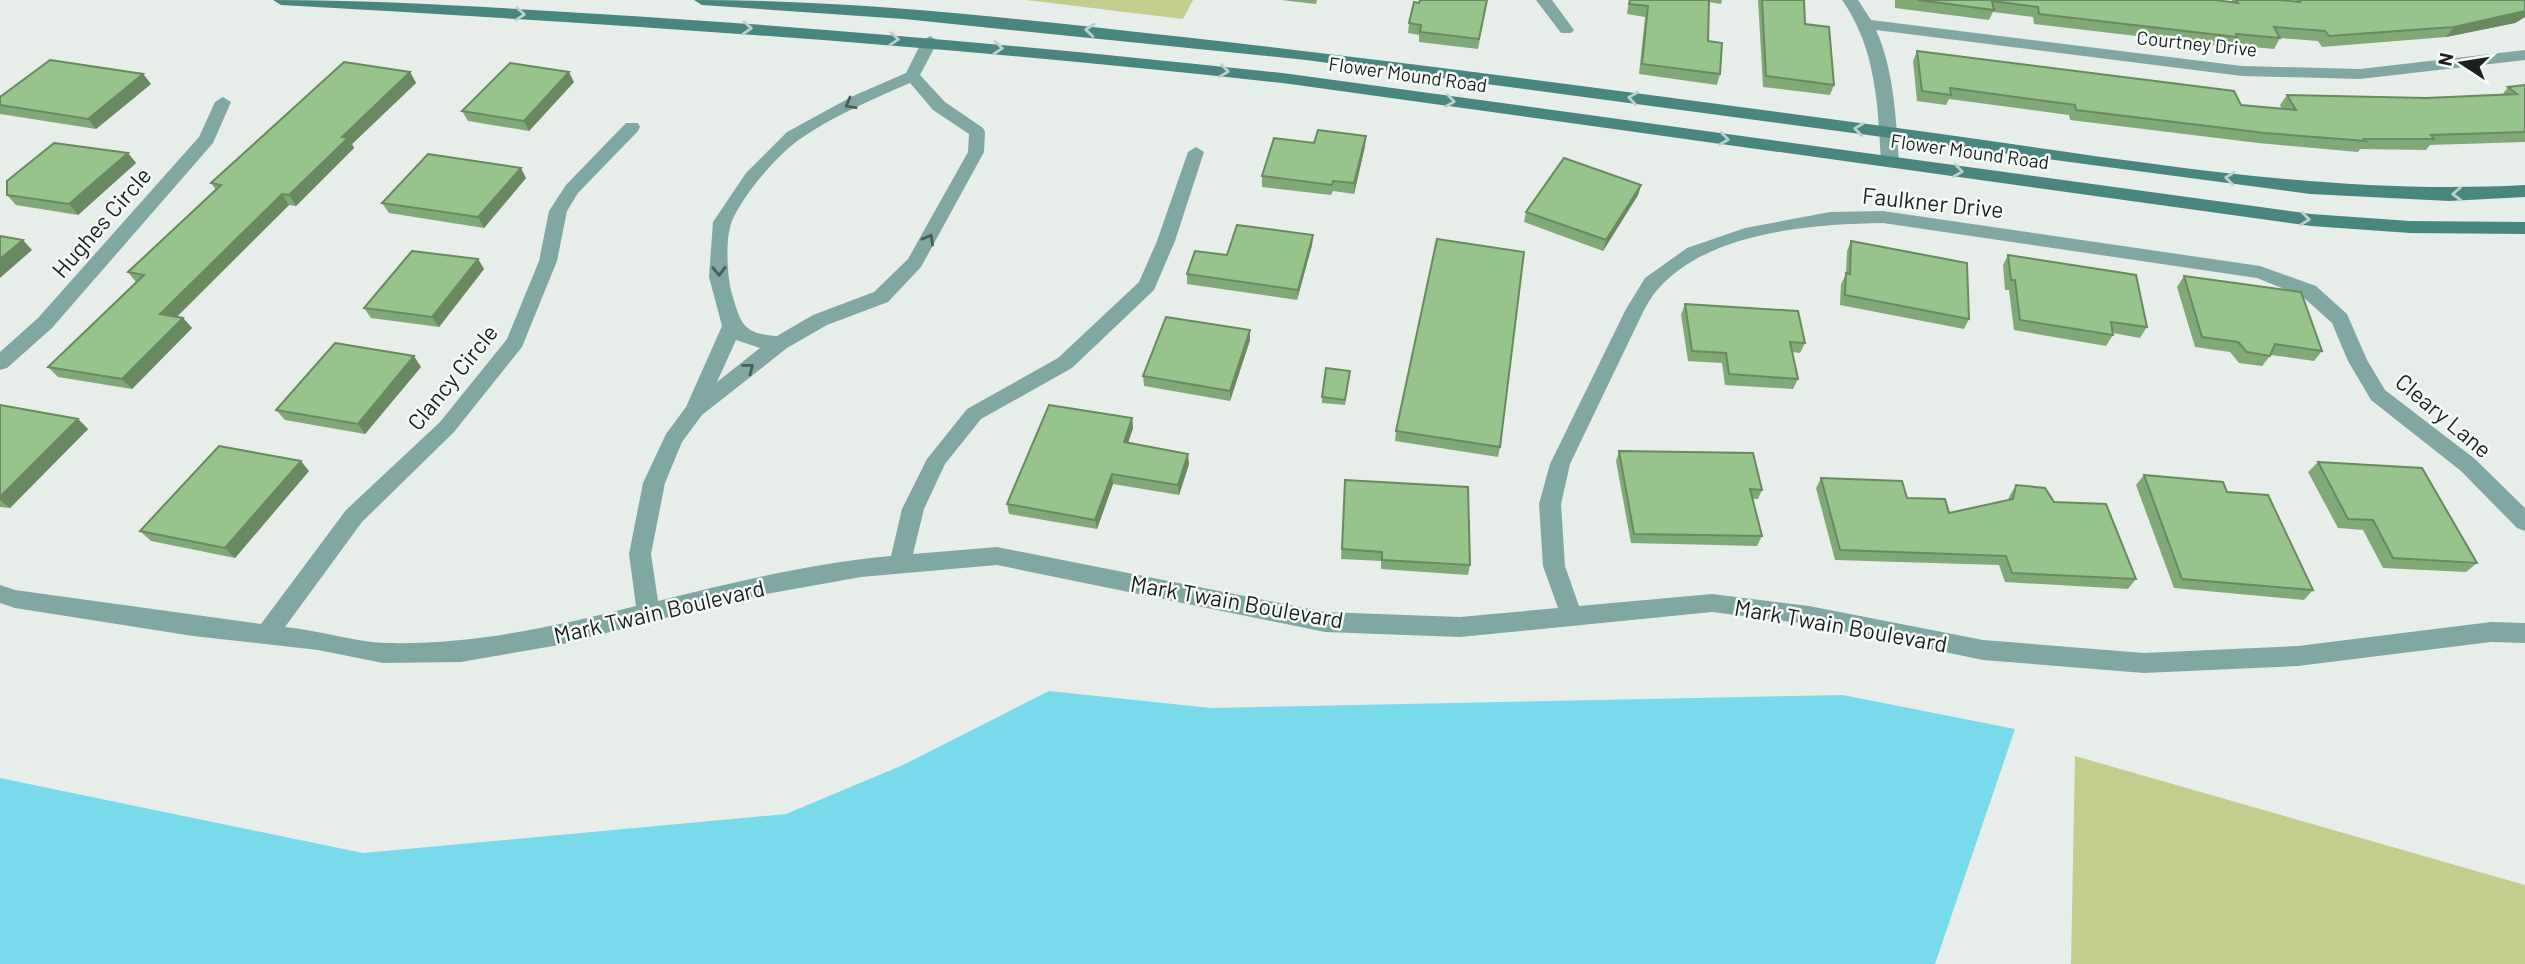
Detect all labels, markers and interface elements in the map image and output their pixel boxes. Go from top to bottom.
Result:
one-way arrow [515,6,526,21]
one-way arrow [742,20,753,35]
one-way arrow [1084,23,1096,38]
street label: Courtney Drive [2136,25,2258,61]
north arrow [2427,28,2497,98]
one-way arrow [889,31,900,46]
one-way arrow [993,40,1004,55]
street label: Flower Mound Road [1327,51,1489,97]
text: N [2432,51,2457,68]
one-way arrow [1219,63,1230,78]
one-way arrow [1628,91,1639,106]
one-way arrow [1444,93,1456,108]
one-way arrow [845,96,858,109]
one-way arrow [1853,121,1865,136]
street label: Flower Mound Road [1889,128,2051,174]
one-way arrow [1718,131,1729,146]
street label: Hughes Circle [45,161,157,283]
one-way arrow [1952,163,1964,178]
one-way arrow [2224,170,2236,185]
street label: Faulkner Drive [1861,181,2005,223]
one-way arrow [2451,187,2462,202]
one-way arrow [2299,211,2310,226]
one-way arrow [921,233,934,246]
one-way arrow [712,266,727,277]
street label: Clancy Circle [401,318,503,436]
one-way arrow [741,364,754,376]
street label: Cleary Lane [2390,367,2498,463]
street label: Mark Twain Boulevard [1128,568,1346,634]
street label: Mark Twain Boulevard [551,573,767,649]
street label: Mark Twain Boulevard [1732,592,1950,658]

